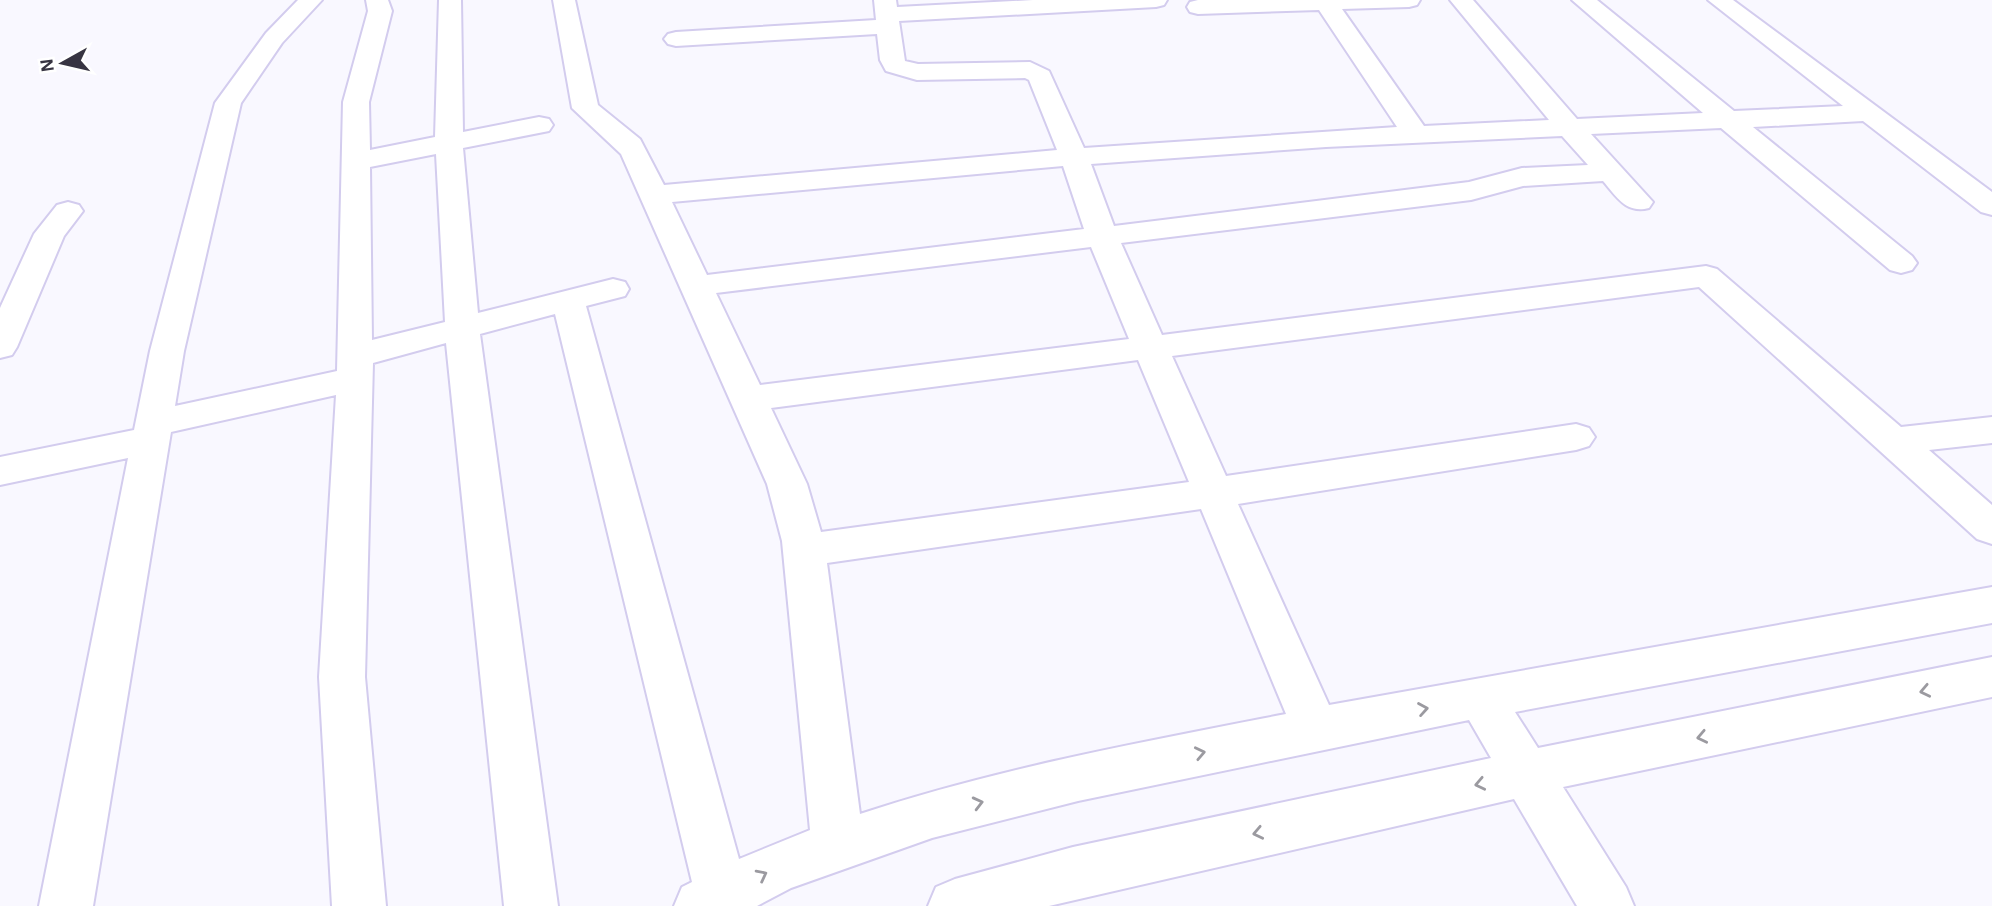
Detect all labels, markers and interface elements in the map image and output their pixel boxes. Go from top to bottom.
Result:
north arrow [28,28,98,98]
text: N [37,57,58,73]
one-way arrow [1919,683,1931,698]
one-way arrow [1417,702,1429,717]
one-way arrow [1696,728,1708,743]
one-way arrow [1194,747,1206,762]
one-way arrow [1474,776,1486,791]
one-way arrow [971,797,983,811]
one-way arrow [1252,824,1264,839]
one-way arrow [755,870,767,883]

